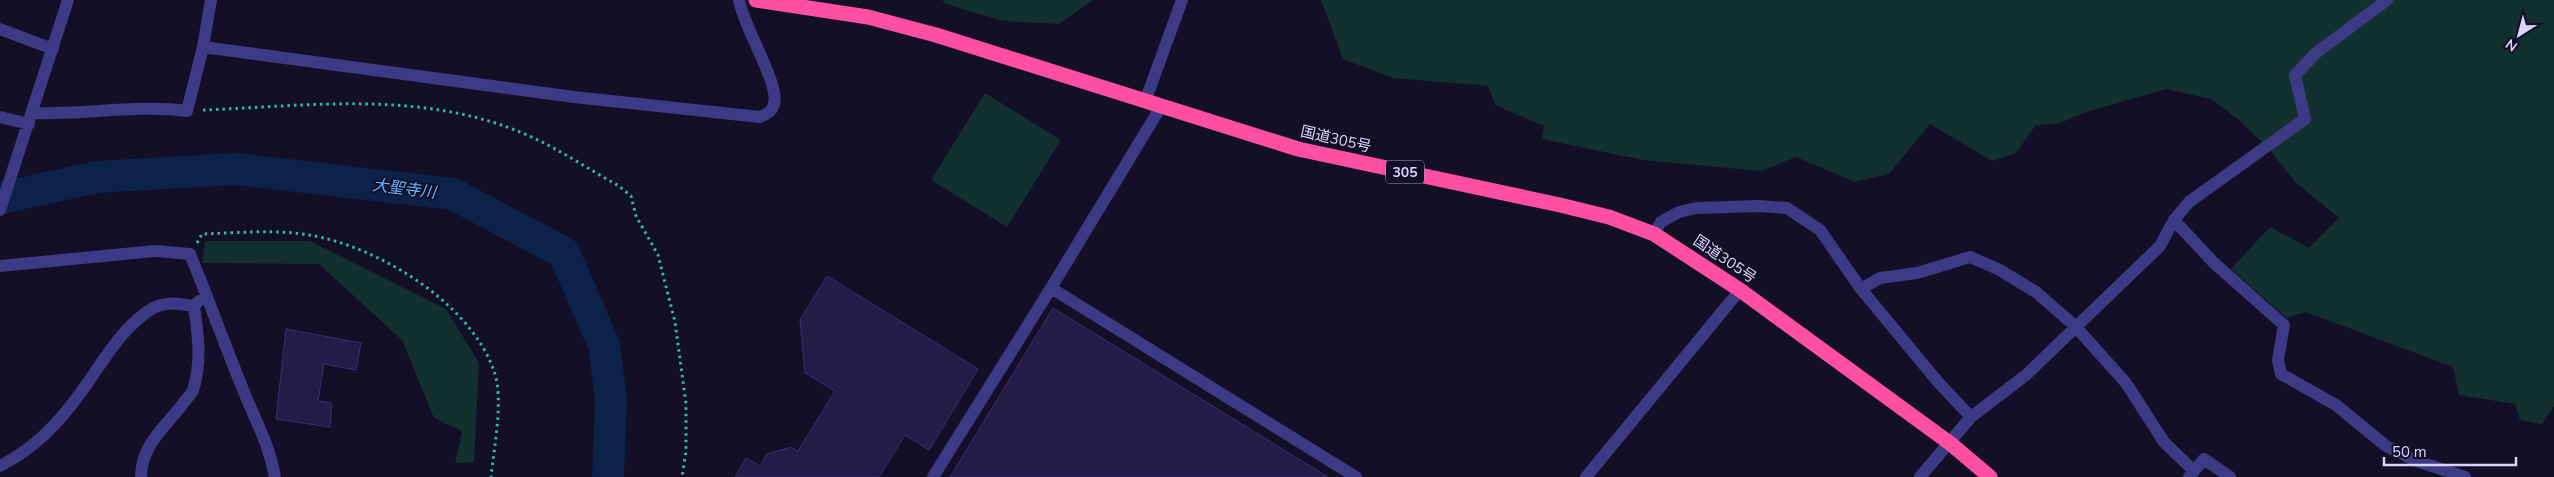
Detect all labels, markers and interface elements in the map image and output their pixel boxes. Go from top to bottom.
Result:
north arrow [2494,10,2544,60]
text: N [2502,34,2521,56]
street label: 国道305号 [1299,121,1373,157]
road number: 305 [1386,160,1424,183]
water label: 大聖寺川 [371,174,439,204]
street label: 国道305号 [1690,231,1760,287]
scale bar [2384,434,2516,466]
text: 50 m [2392,442,2427,462]

